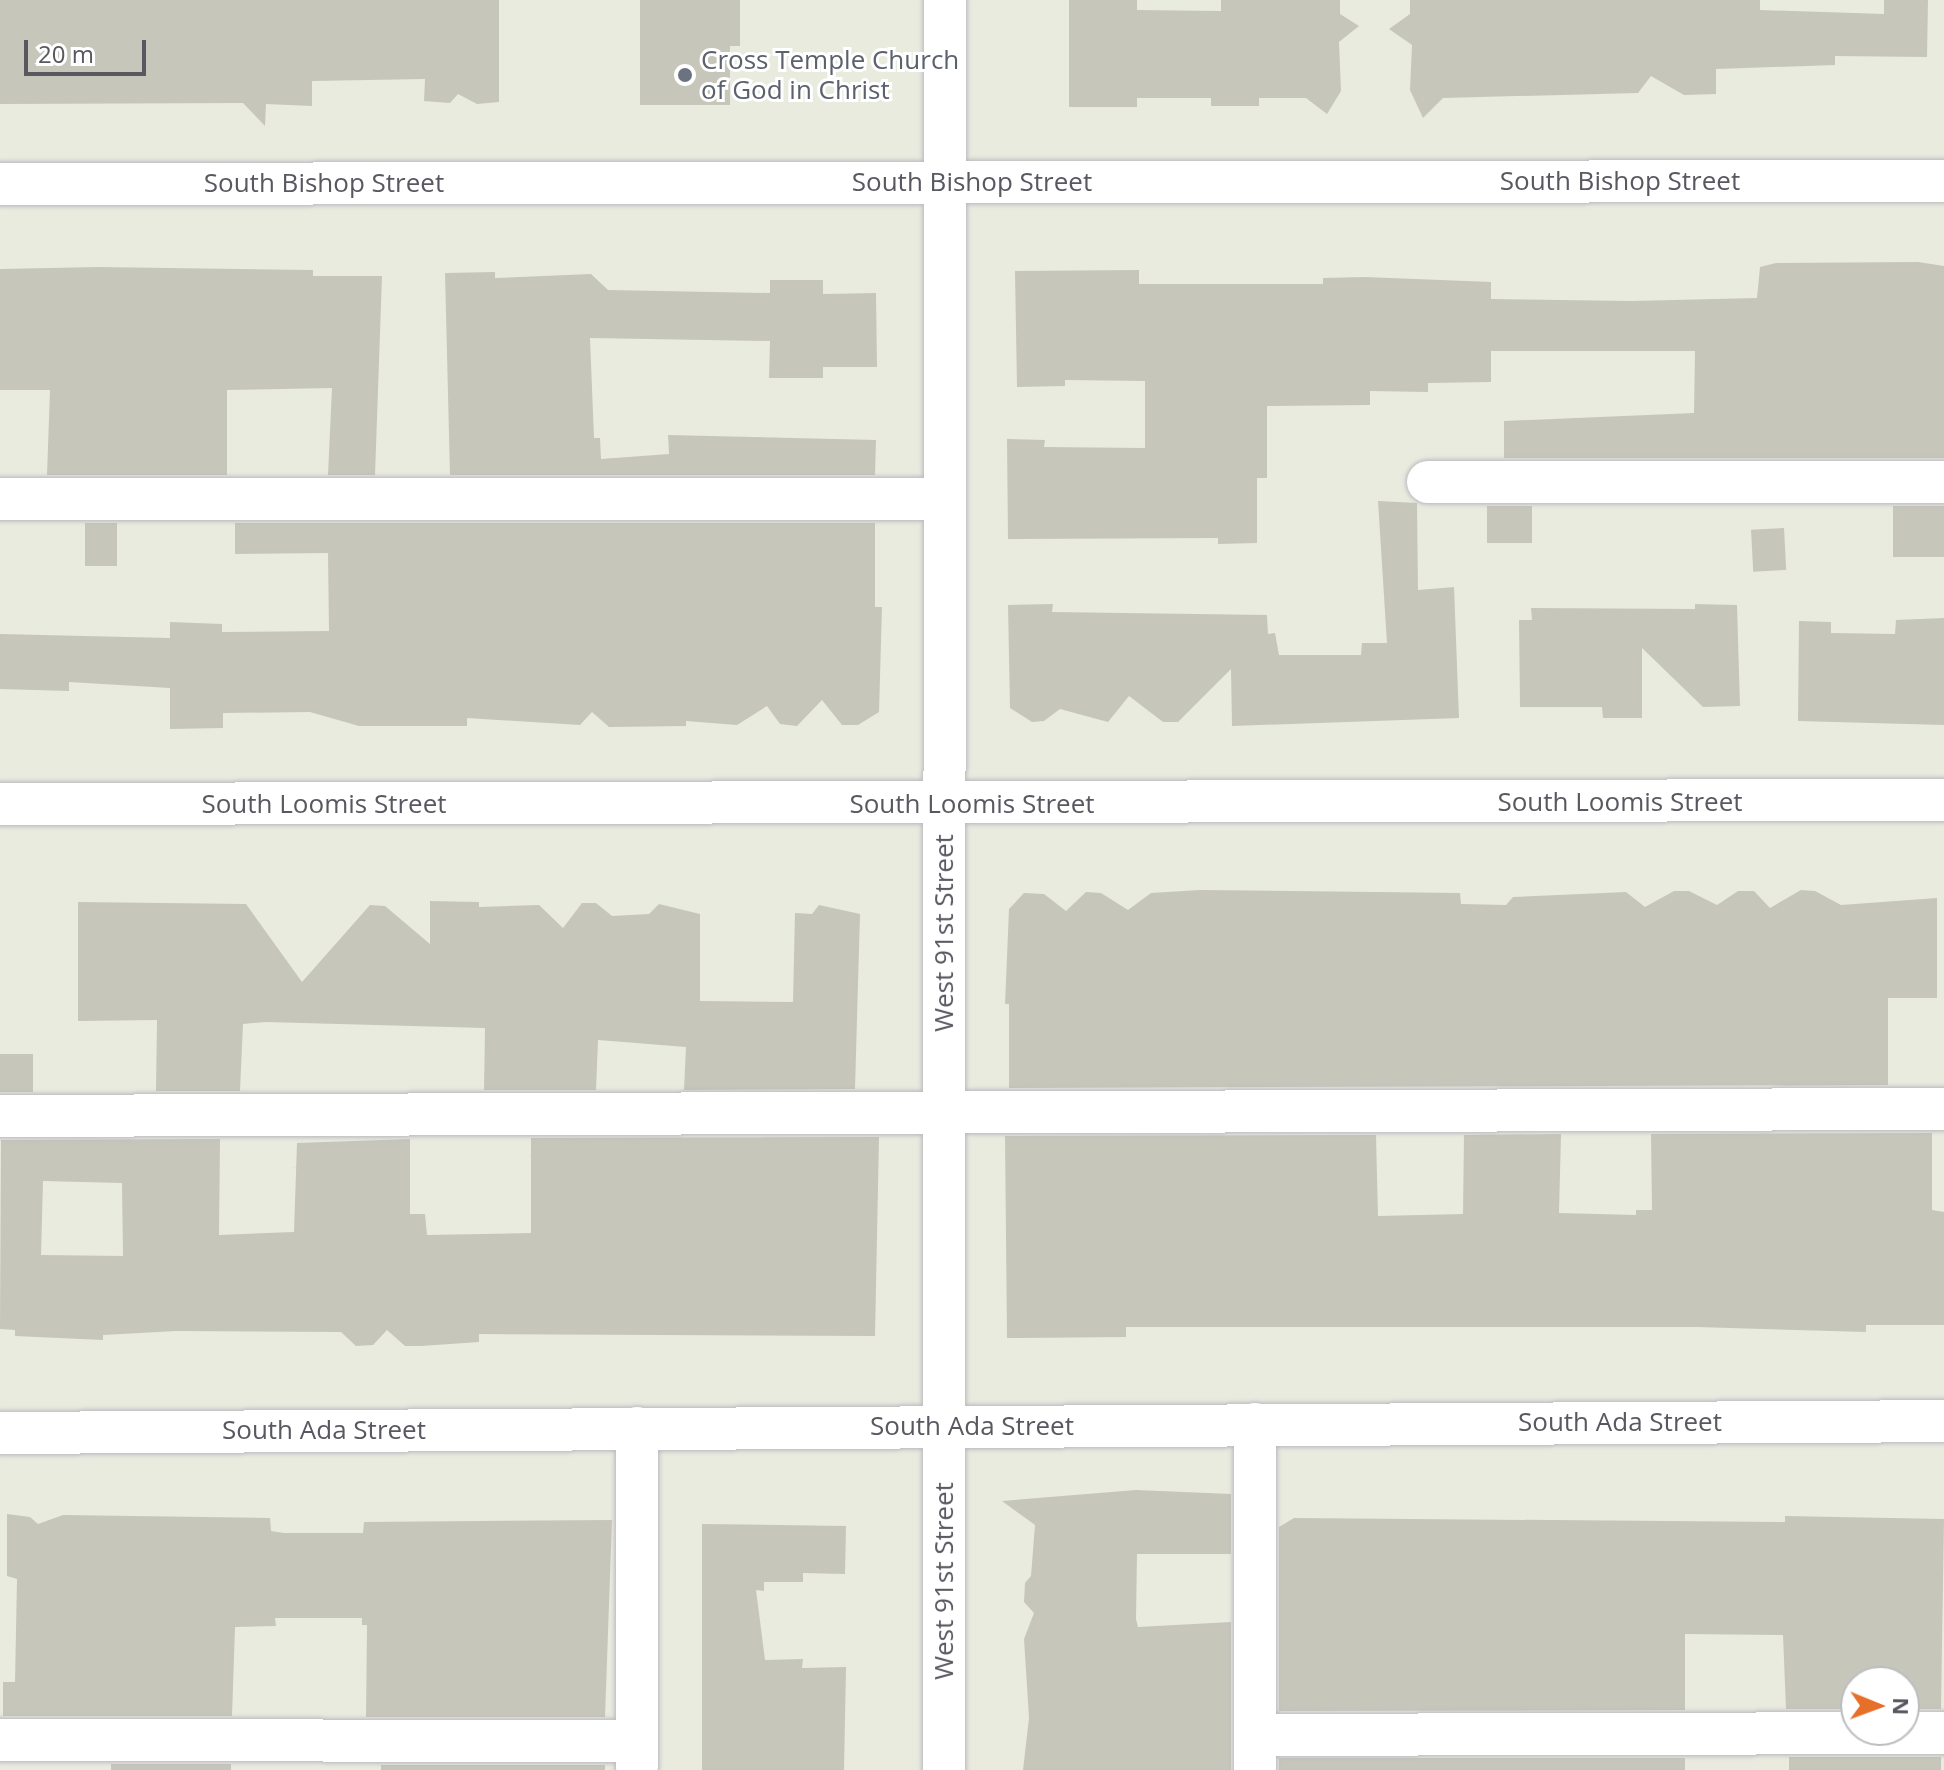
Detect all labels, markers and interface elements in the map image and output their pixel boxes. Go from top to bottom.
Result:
scale bar [28,24,150,74]
text: 20 m [38,37,94,70]
place label: Cross Temple Church of God in Christ [701,44,959,106]
marker: Cross Temple Church of God in Christ [676,66,694,84]
street label: South Bishop Street [1500,165,1740,197]
street label: South Bishop Street [852,166,1092,198]
street label: South Bishop Street [204,167,444,199]
street label: South Loomis Street [1497,786,1743,818]
street label: South Loomis Street [201,788,447,820]
street label: South Loomis Street [849,788,1095,820]
street label: West 91st Street [928,834,960,1032]
street label: South Ada Street [1518,1406,1722,1438]
street label: South Ada Street [870,1410,1074,1442]
street label: South Ada Street [222,1414,426,1446]
street label: West 91st Street [928,1482,960,1680]
north arrow [1840,1666,1920,1746]
text: N [1887,1697,1917,1716]

